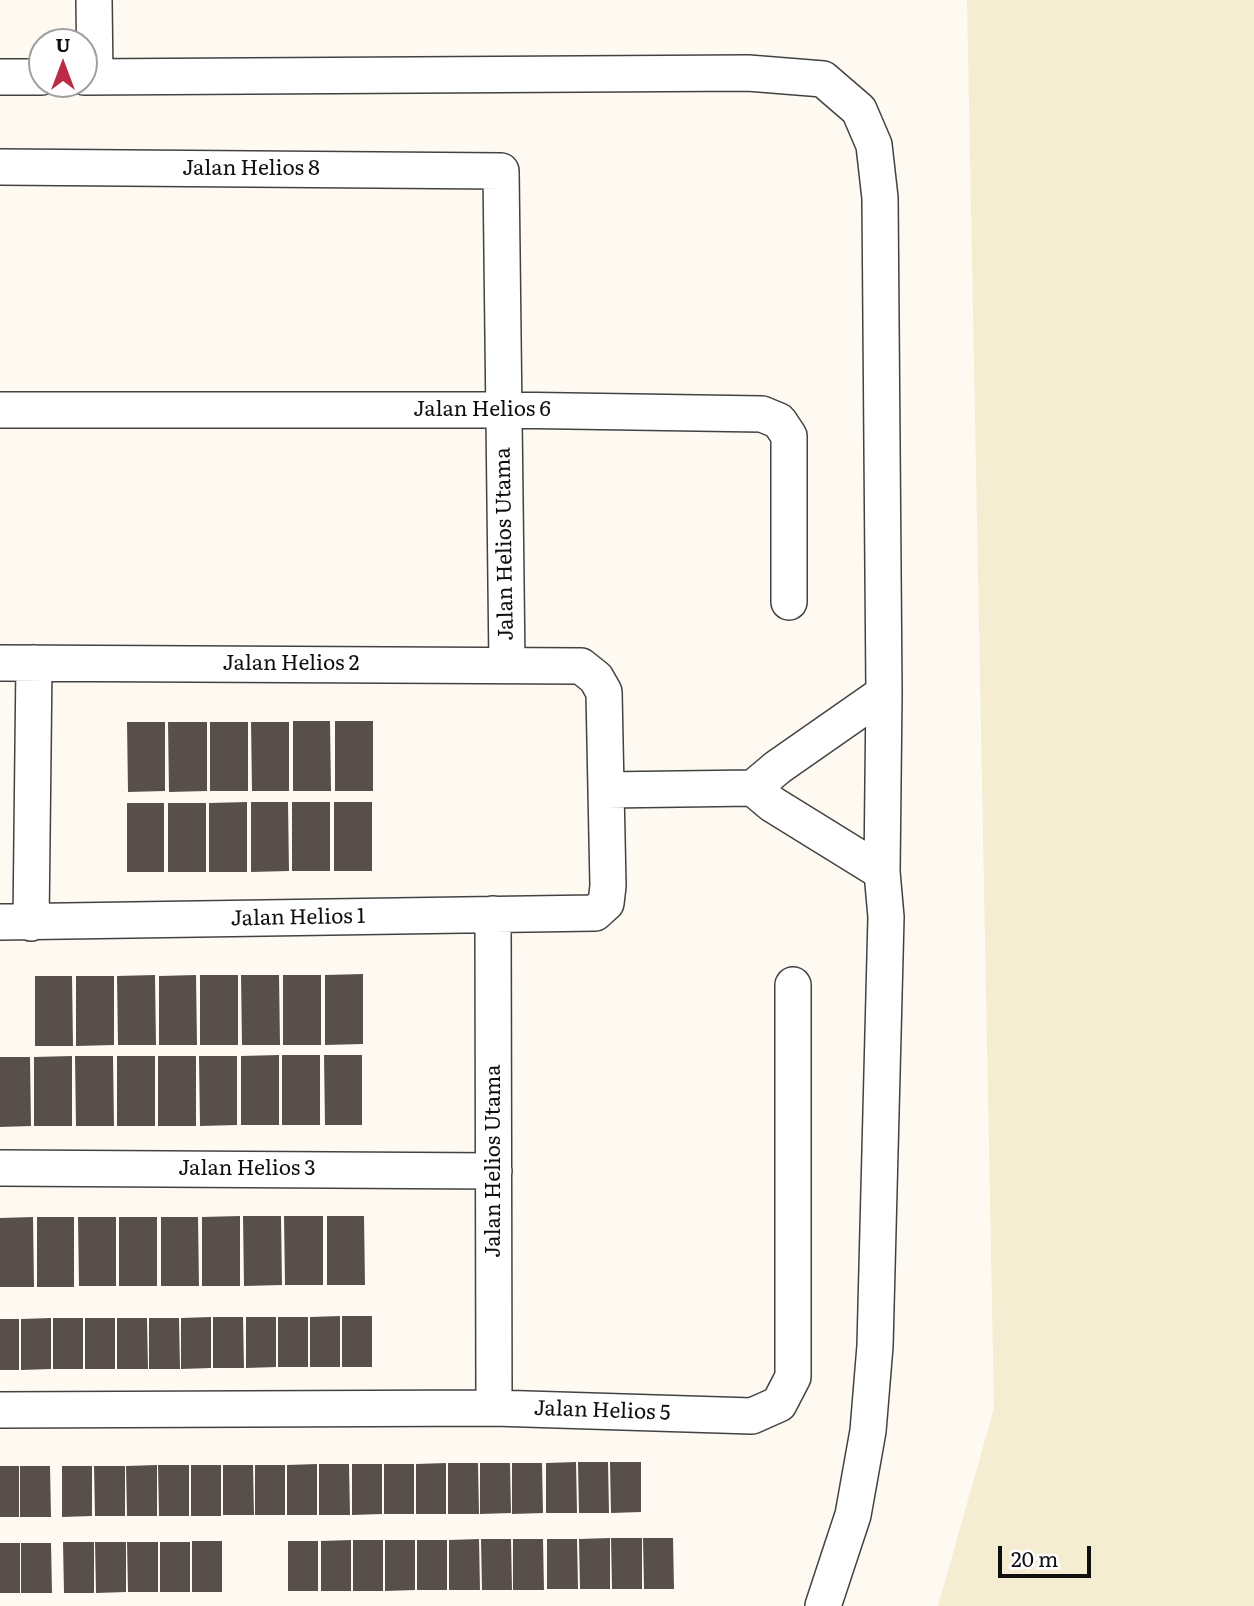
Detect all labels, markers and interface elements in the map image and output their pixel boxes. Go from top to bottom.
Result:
north arrow [28,28,98,98]
text: U [56,30,70,58]
street label: Jalan Helios 8 [182,156,320,182]
street label: Jalan Helios 6 [413,397,551,423]
street label: Jalan Helios Utama [491,447,519,641]
street label: Jalan Helios 2 [223,651,359,677]
street label: Jalan Helios 1 [230,904,366,932]
street label: Jalan Helios Utama [481,1064,507,1258]
street label: Jalan Helios 3 [178,1156,316,1182]
street label: Jalan Helios 5 [533,1396,671,1426]
scale bar [1002,1532,1095,1576]
text: 20 m [1011,1542,1058,1573]

